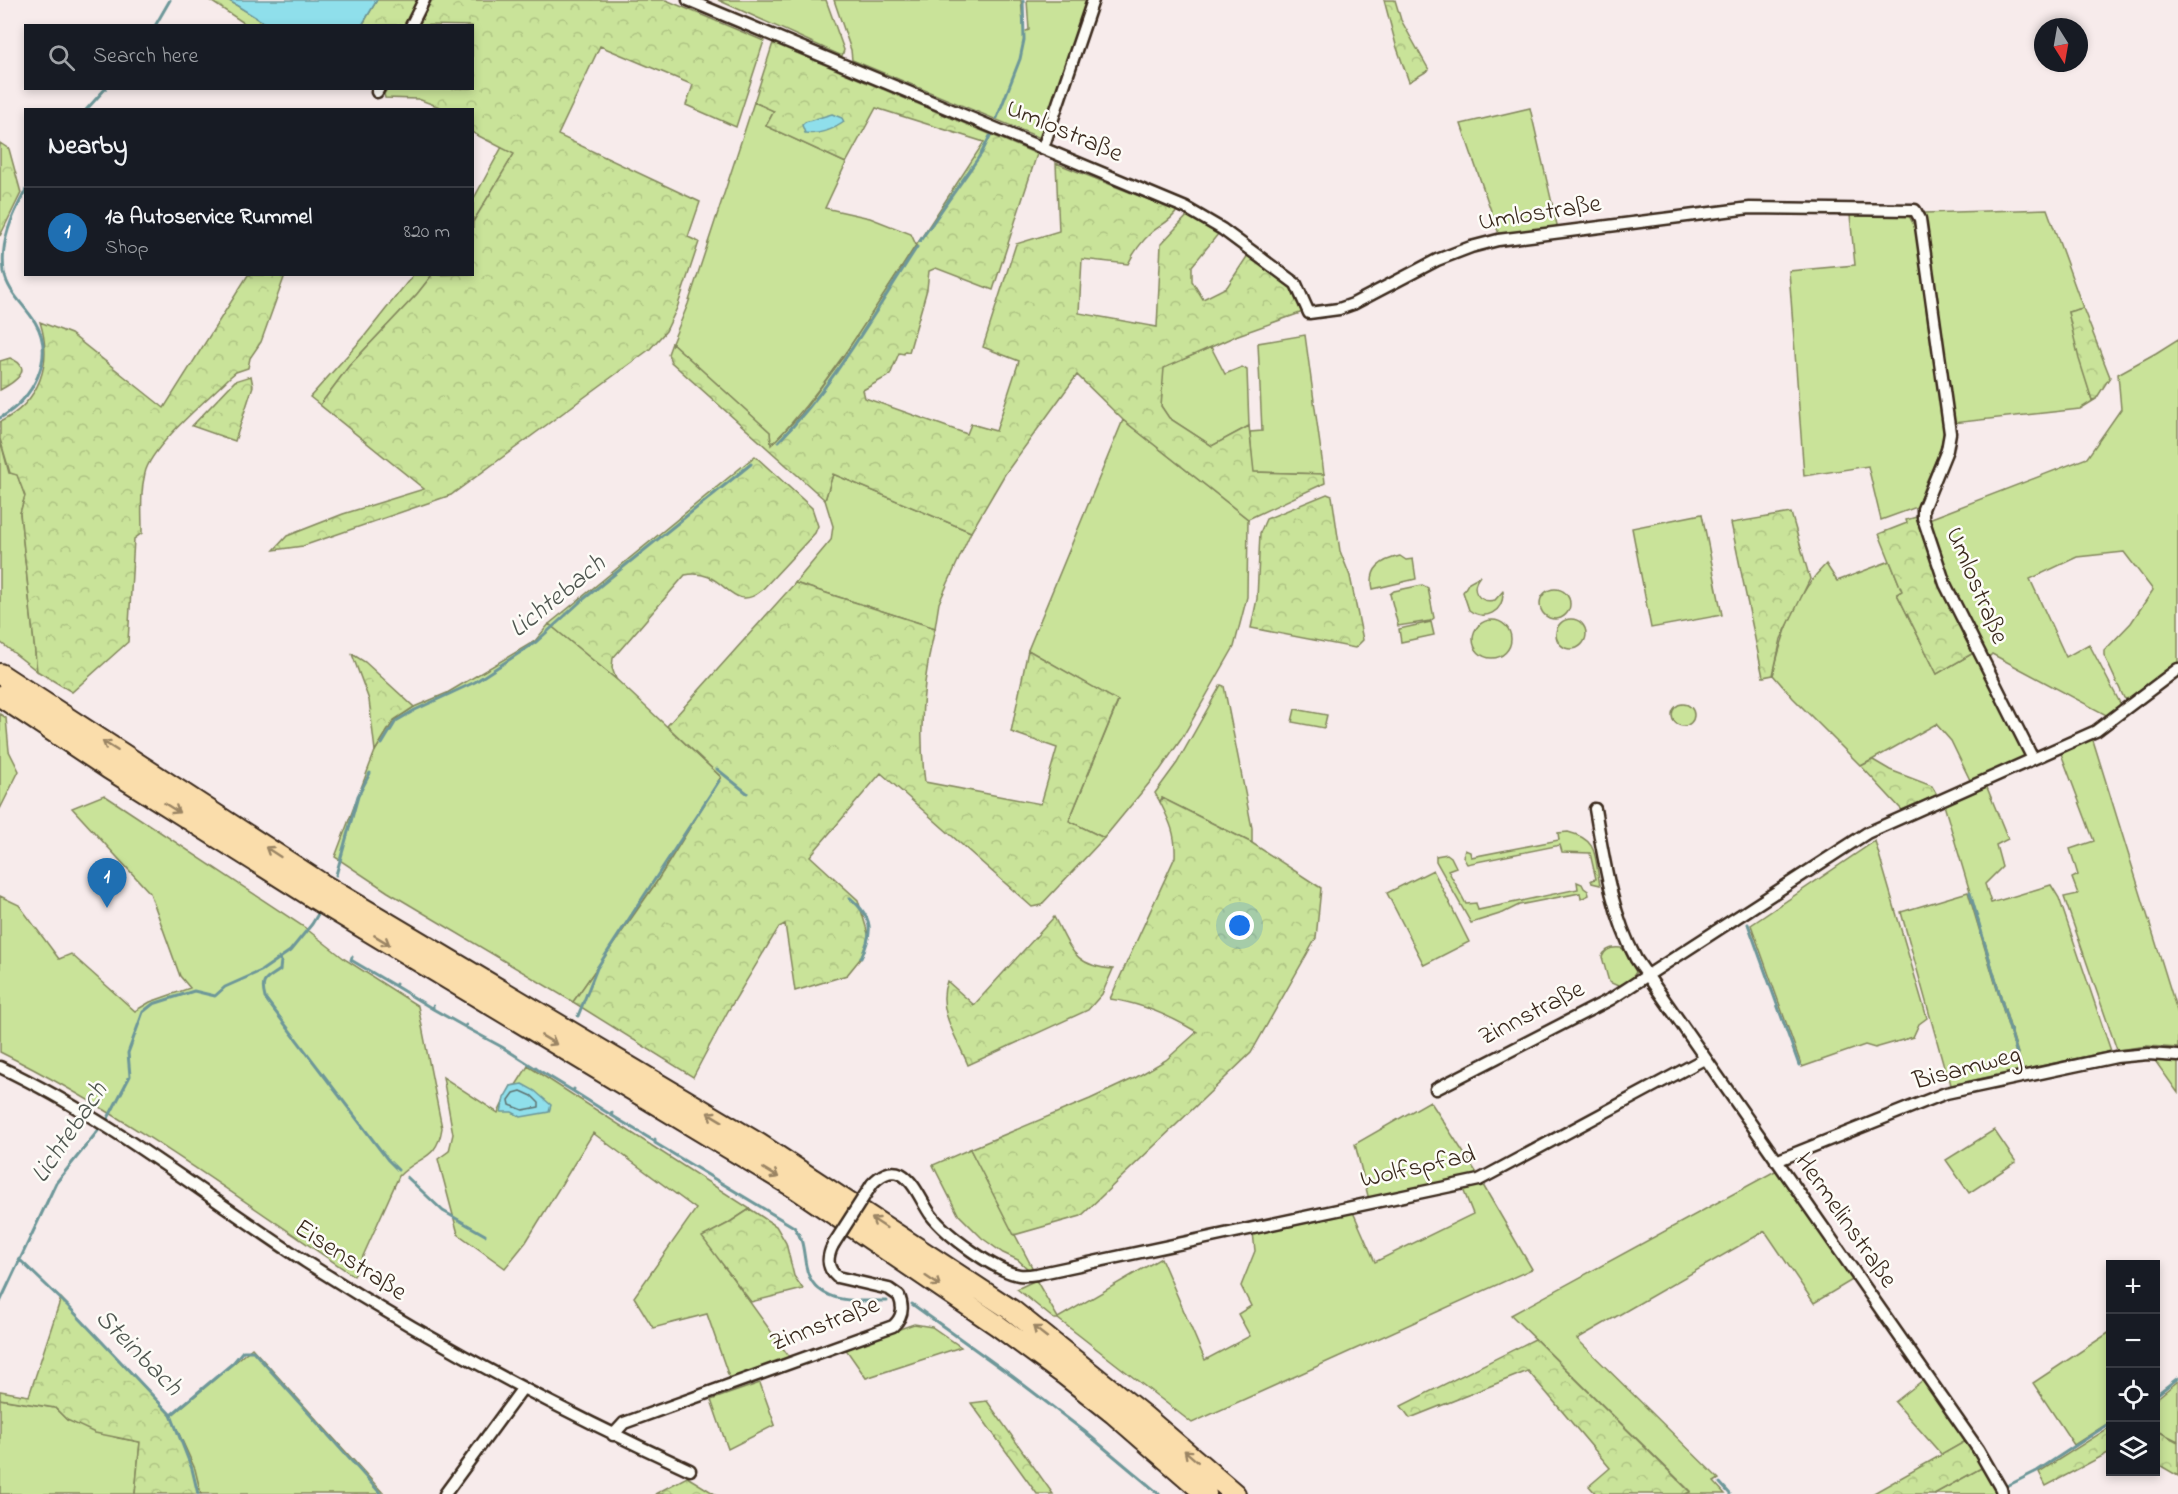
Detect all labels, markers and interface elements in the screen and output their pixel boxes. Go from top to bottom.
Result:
north arrow [2034,18,2088,72]
search box [24,24,474,90]
icon: search [45,41,78,74]
text: Search here [93,41,198,73]
street label: Umlostraße [1000,90,1129,174]
text: Nearby [48,128,127,166]
street label: Umlostraße [1476,185,1604,242]
text: 1a Autoservice Rummel [105,202,312,234]
text: 1 [64,218,71,247]
text: 820 m [403,218,450,247]
text: Shop [105,234,149,263]
street label: Umlostraße [1934,522,2018,651]
water label: Lichtebach [501,545,616,648]
one-way arrow [101,740,118,753]
one-way arrow [163,803,180,815]
one-way arrow [266,846,282,858]
pin: 1 [88,858,126,908]
your location [1225,911,1254,940]
one-way arrow [373,934,390,946]
street label: Zinnstraße [1472,971,1592,1057]
one-way arrow [540,1035,557,1047]
street label: Bisamweg [1908,1036,2025,1102]
water label: Lichtebach [22,1074,119,1191]
one-way arrow [707,1111,724,1123]
street label: Wolfspfad [1357,1136,1480,1200]
street label: Hermelinstraße [1784,1145,1906,1297]
one-way arrow [762,1167,779,1179]
street label: Eisenstraße [286,1210,414,1312]
one-way arrow [871,1217,888,1229]
map controls [2106,1260,2160,1476]
button: + [2106,1260,2160,1314]
one-way arrow [924,1275,941,1287]
street label: Zinnstraße [765,1287,886,1363]
water label: Steinbach [85,1300,192,1407]
button: − [2106,1314,2160,1368]
one-way arrow [1032,1326,1048,1339]
button: locate [2106,1368,2160,1422]
button: layers [2106,1422,2160,1476]
one-way arrow [1184,1449,1199,1463]

